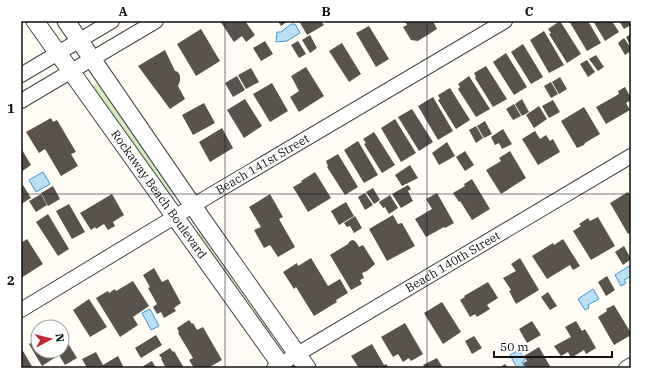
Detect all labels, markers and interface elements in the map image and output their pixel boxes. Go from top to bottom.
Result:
text: A [118,3,128,20]
text: B [321,3,331,20]
text: C [525,3,534,20]
text: 1 [7,100,15,117]
street label: Rockaway Beach Boulevard [108,127,210,261]
street label: Beach 141st Street [213,131,312,197]
street label: Beach 140th Street [403,227,503,295]
text: 2 [7,272,15,289]
north arrow [30,319,70,359]
text: N [52,333,67,343]
scale bar [494,333,612,359]
text: 50 m [500,339,529,354]

